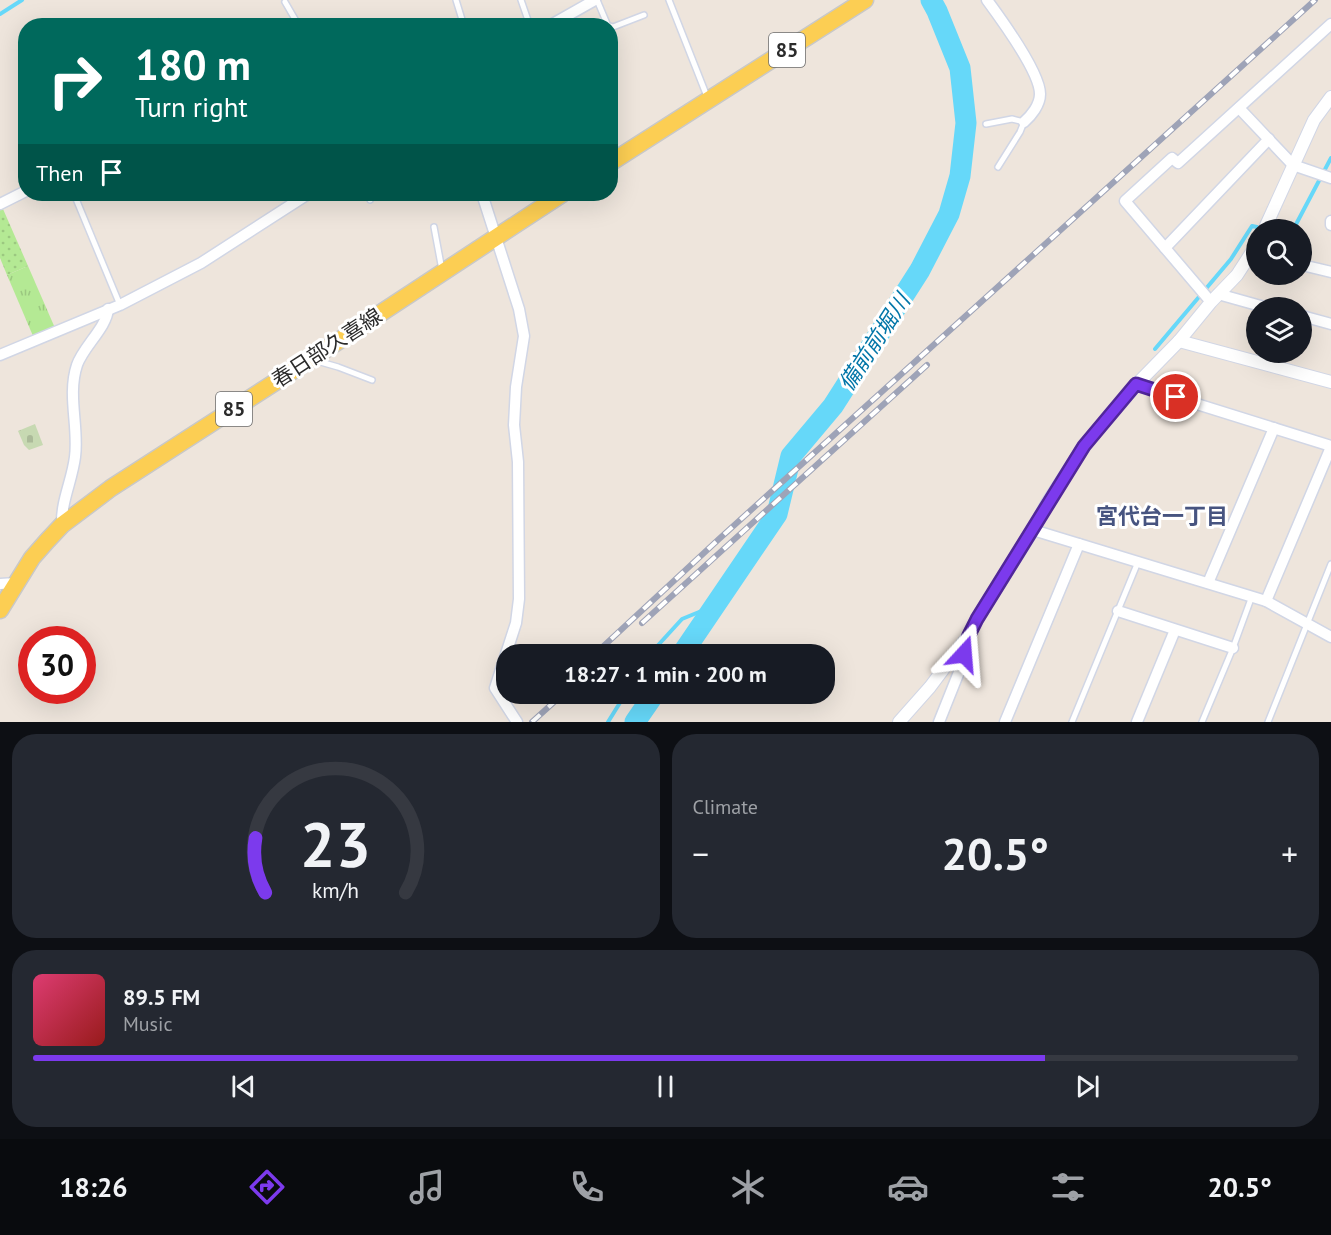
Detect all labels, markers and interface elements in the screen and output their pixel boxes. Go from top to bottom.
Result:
road number: 85 [769,33,805,67]
text: 180 m [135,37,251,92]
icon: right [36,42,114,120]
text: Turn right [135,90,248,124]
icon: arrive [95,156,128,189]
text: Then [36,159,83,187]
map controls [1246,219,1312,363]
button: search [1246,219,1312,285]
water label: 備前前堀川 [832,287,917,396]
button: layers [1246,297,1312,363]
street label: 春日部久喜線 [267,302,387,393]
pin [1150,371,1201,422]
icon: arrive [1159,380,1192,413]
road number: 85 [216,392,252,426]
district label: 宮代台一丁目 [1096,502,1228,530]
position arrow [932,622,996,686]
speed limit sign: 30 [18,626,96,704]
text: 18:27 · 1 min · 200 m [564,660,767,688]
text: Climate [693,794,758,820]
text: 23 [300,803,371,884]
text: 20.5° [942,824,1049,882]
text: − [693,832,709,875]
text: + [1281,832,1298,875]
text: km/h [312,876,359,904]
text: 89.5 FM [123,983,200,1011]
text: Music [123,1011,172,1037]
icon: previous [227,1070,260,1103]
icon: pause [649,1070,682,1103]
icon: next [1071,1070,1104,1103]
icon: directions [246,1166,288,1208]
icon: music [406,1166,448,1208]
icon: phone [566,1166,608,1208]
icon: climate [727,1166,769,1208]
icon: car [887,1166,929,1208]
icon: filters [1047,1166,1089,1208]
text: 18:26 [59,1170,128,1204]
text: 20.5° [1207,1170,1272,1204]

